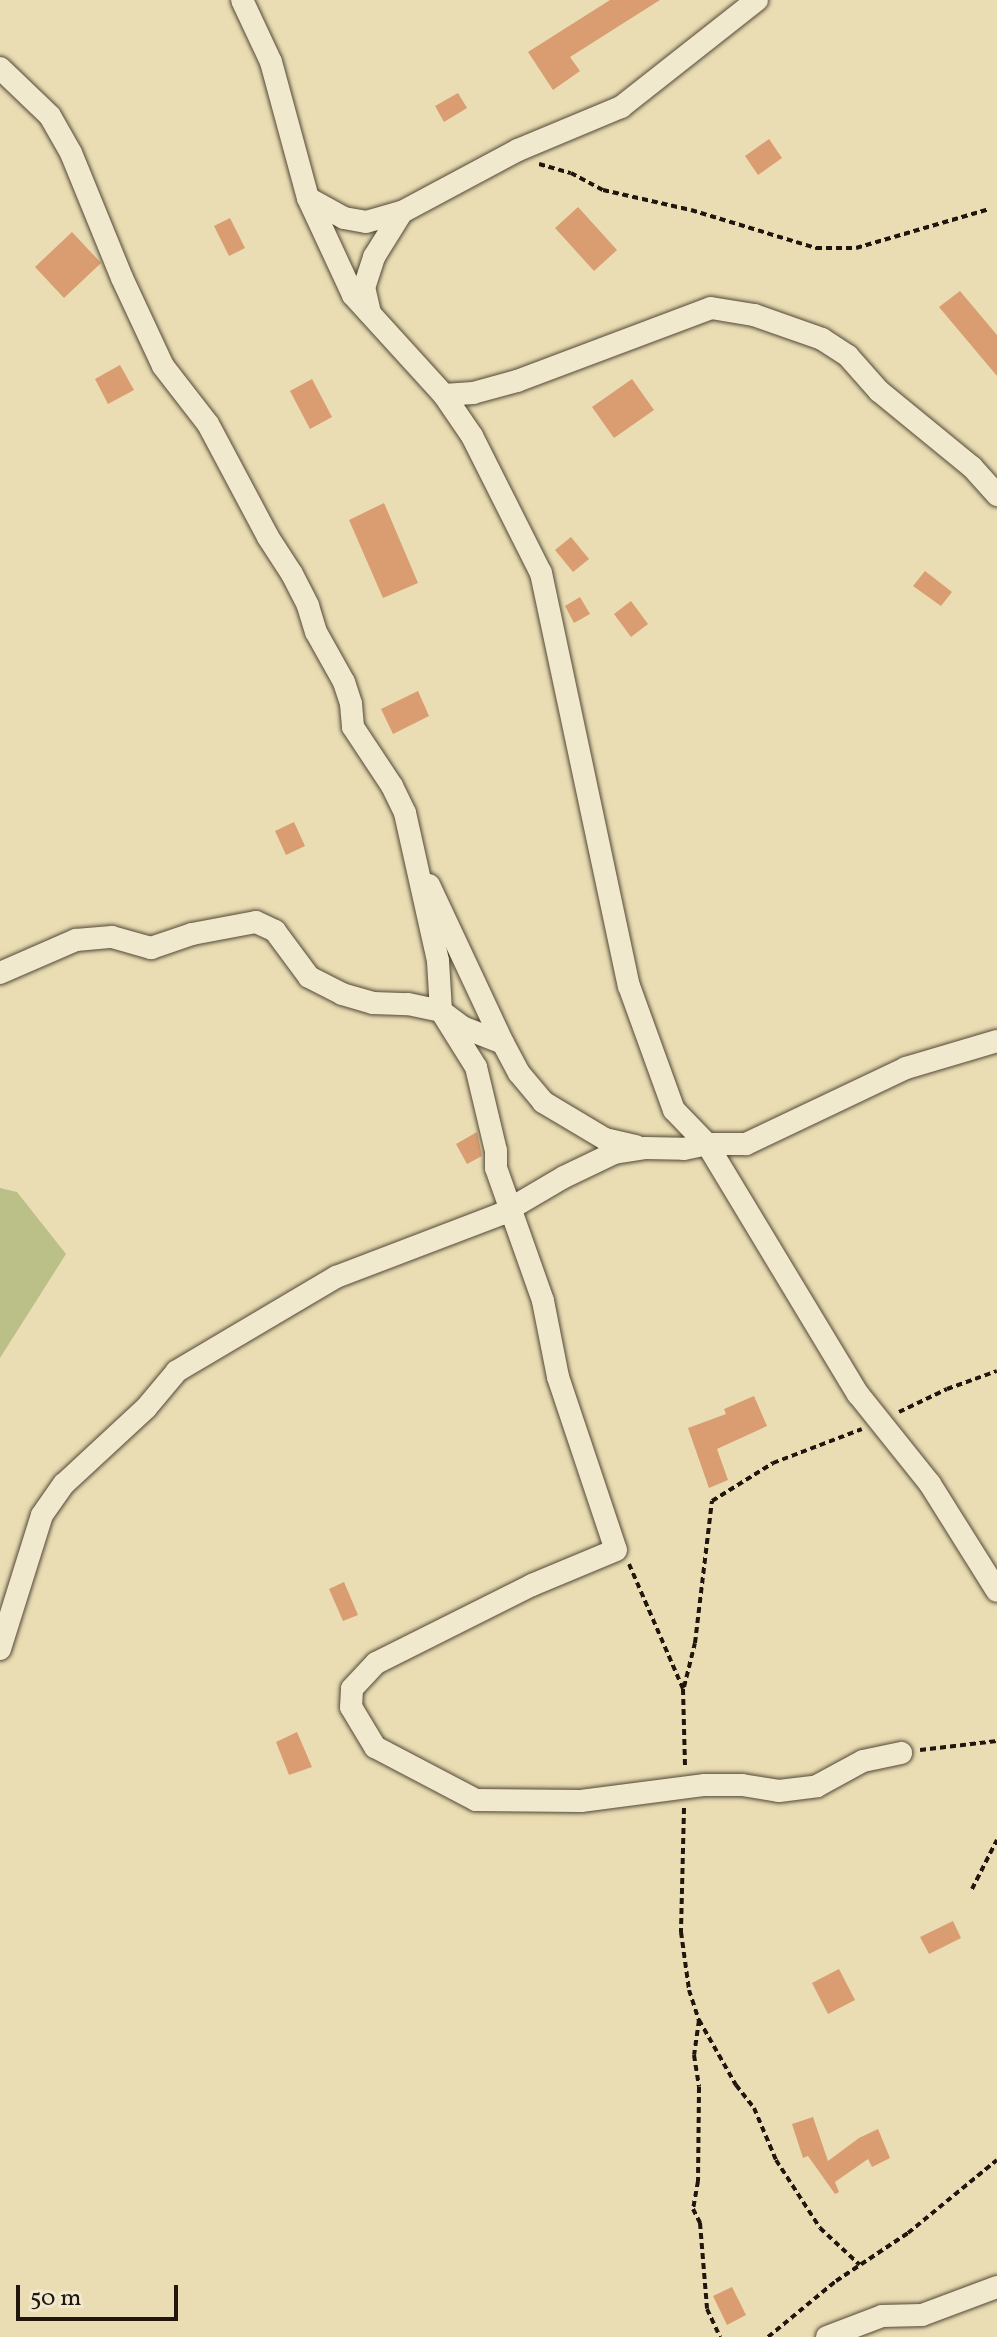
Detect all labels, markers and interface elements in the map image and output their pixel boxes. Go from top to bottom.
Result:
scale bar [20,2269,182,2319]
text: 50 m [30,2282,82,2316]

